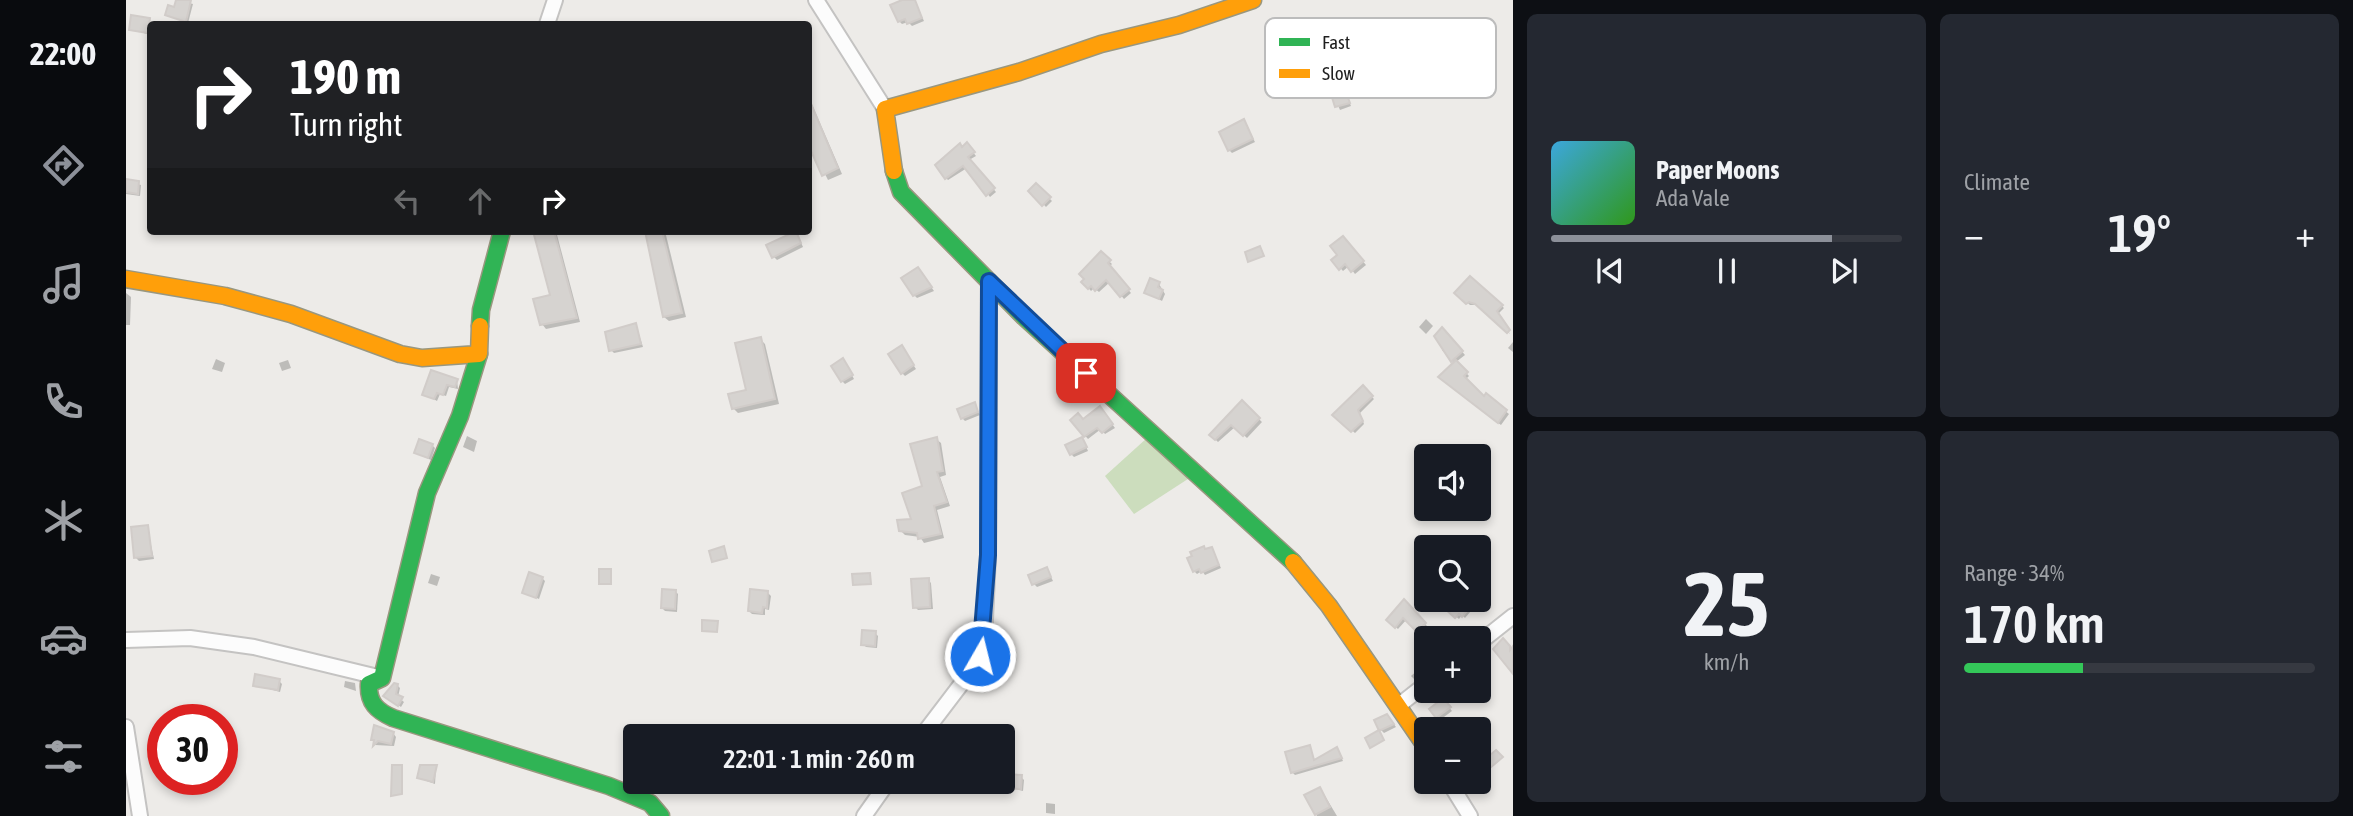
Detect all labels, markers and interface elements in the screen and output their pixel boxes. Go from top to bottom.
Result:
legend [1265,18,1496,98]
text: Fast [1322,31,1350,53]
text: 22:00 [30,35,96,72]
text: 190 m [290,48,401,104]
icon: right [175,49,266,140]
text: Slow [1322,62,1356,84]
text: Turn right [290,106,403,143]
icon: directions [39,141,88,190]
text: Paper Moons [1656,155,1779,185]
text: Climate [1964,169,2030,195]
icon: left [388,182,426,220]
icon: ahead [461,182,499,220]
icon: right [534,182,572,220]
text: Ada Vale [1656,185,1730,211]
text: 19° [2108,203,2171,263]
text: − [1964,212,1984,255]
text: + [2295,212,2315,255]
icon: previous [1591,252,1629,290]
icon: pause [1708,252,1746,290]
icon: next [1825,252,1863,290]
icon: music [39,259,88,308]
pin [1056,343,1116,403]
icon: arrive [1067,354,1105,392]
icon: phone [39,377,88,426]
map controls [1414,444,1491,794]
button: sound [1414,444,1491,521]
icon: climate [39,496,88,545]
button: search [1414,535,1491,612]
text: 25 [1684,551,1769,655]
text: Range · 34% [1964,560,2064,586]
text: 170 km [1964,594,2105,654]
icon: car [39,614,88,663]
position arrow [943,619,1017,693]
button: + [1414,626,1491,703]
text: km/h [1704,649,1749,675]
speed limit sign: 30 [147,704,238,795]
button: − [1414,717,1491,794]
icon: filters [39,732,88,781]
text: 22:01 · 1 min · 260 m [723,744,915,774]

